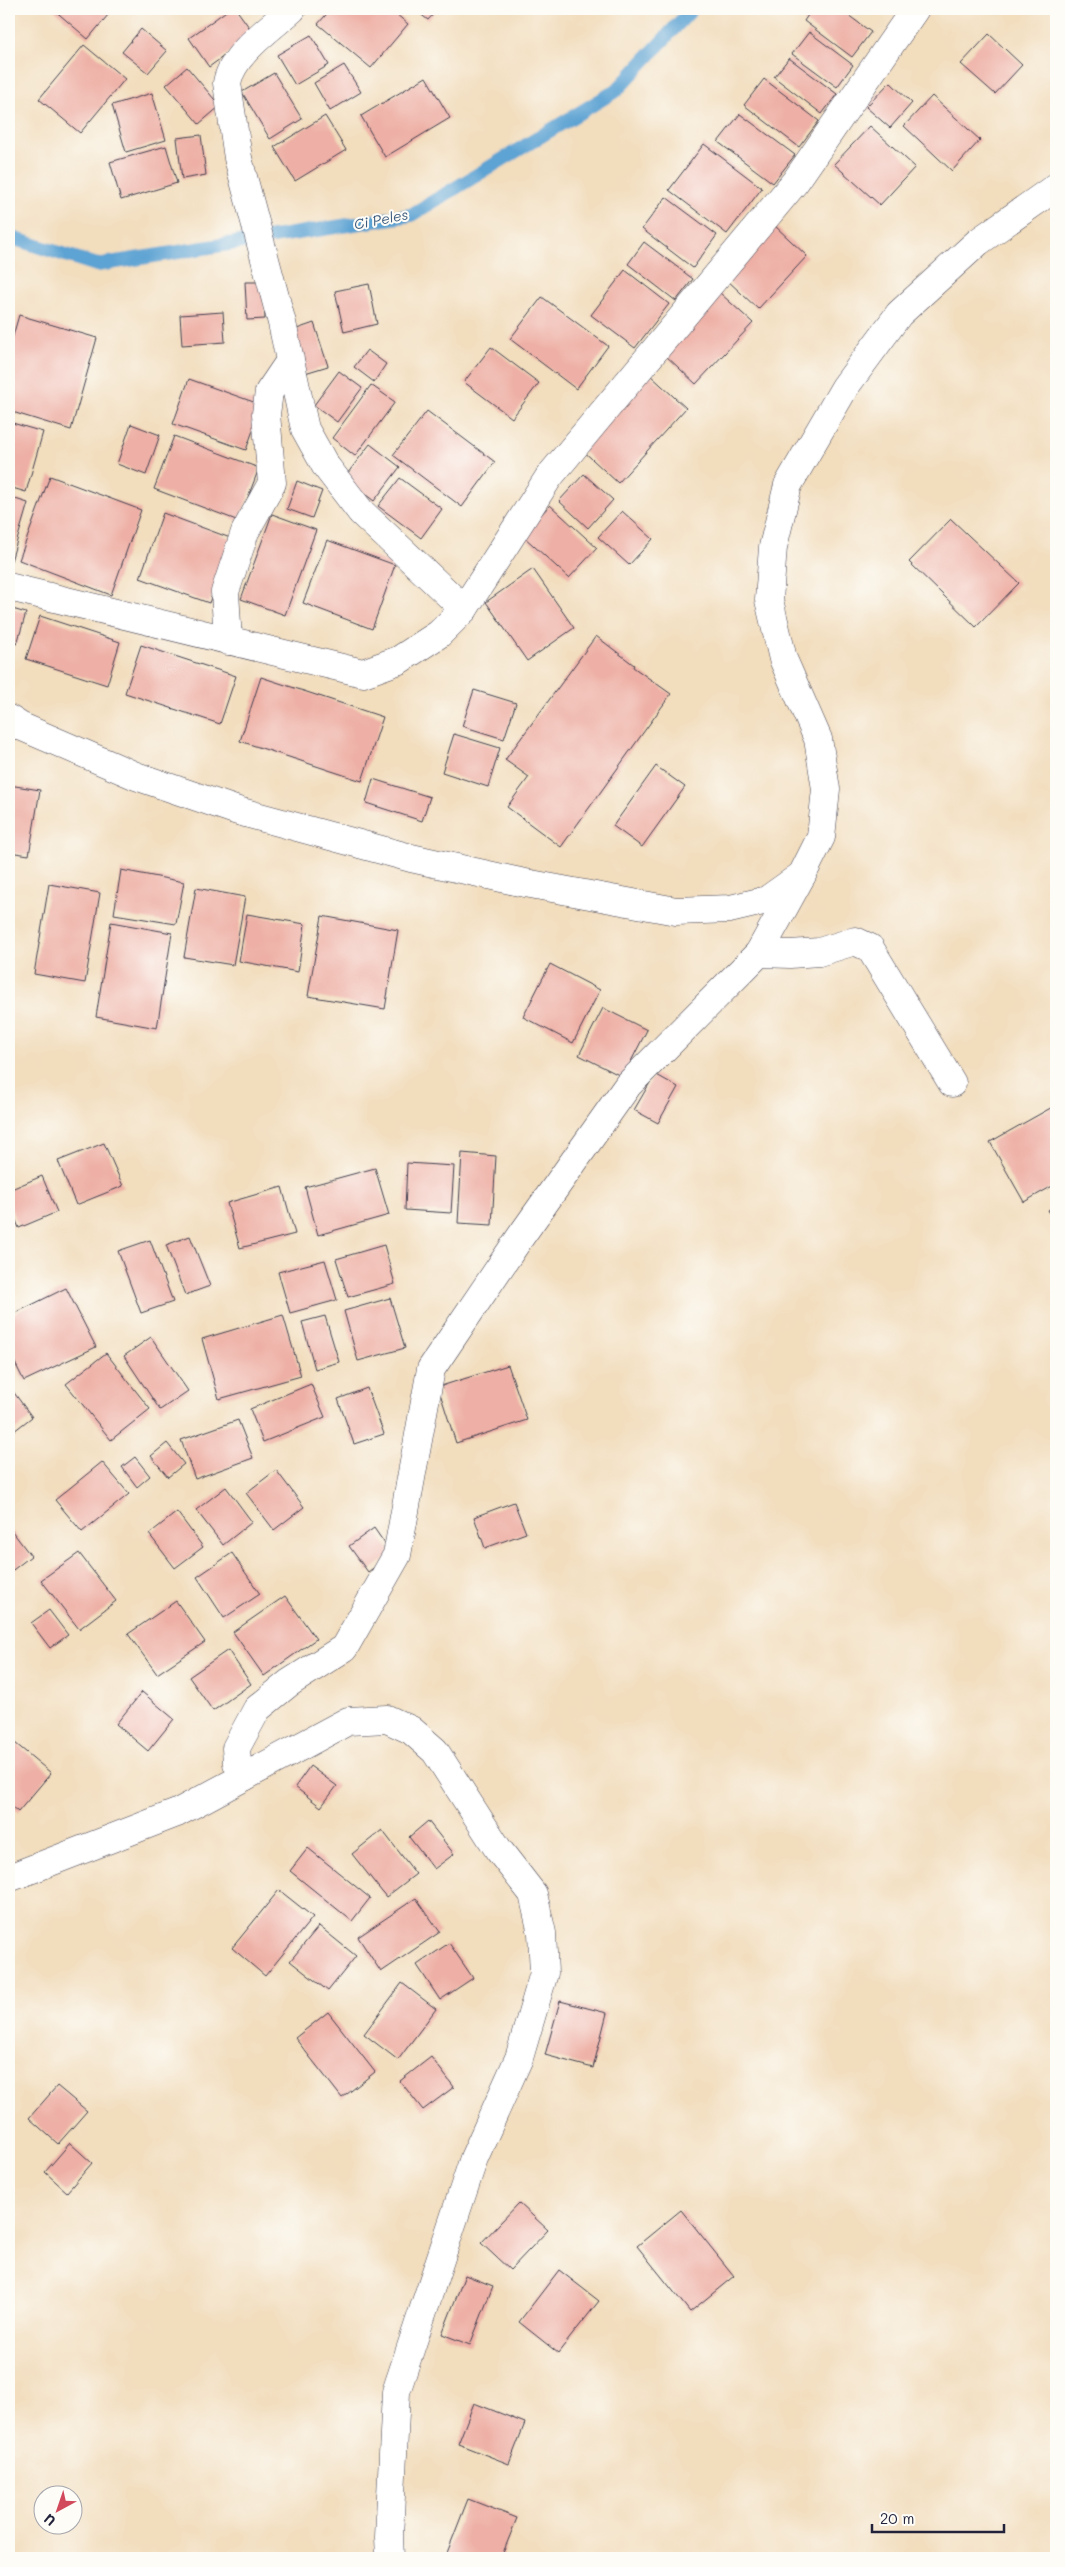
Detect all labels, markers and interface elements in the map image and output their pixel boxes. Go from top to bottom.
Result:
water label: Ci Peles [352,204,410,234]
north arrow [32,2484,82,2534]
scale bar [872,2502,1005,2534]
text: 20 m [880,2508,914,2528]
text: U [39,2510,59,2531]

